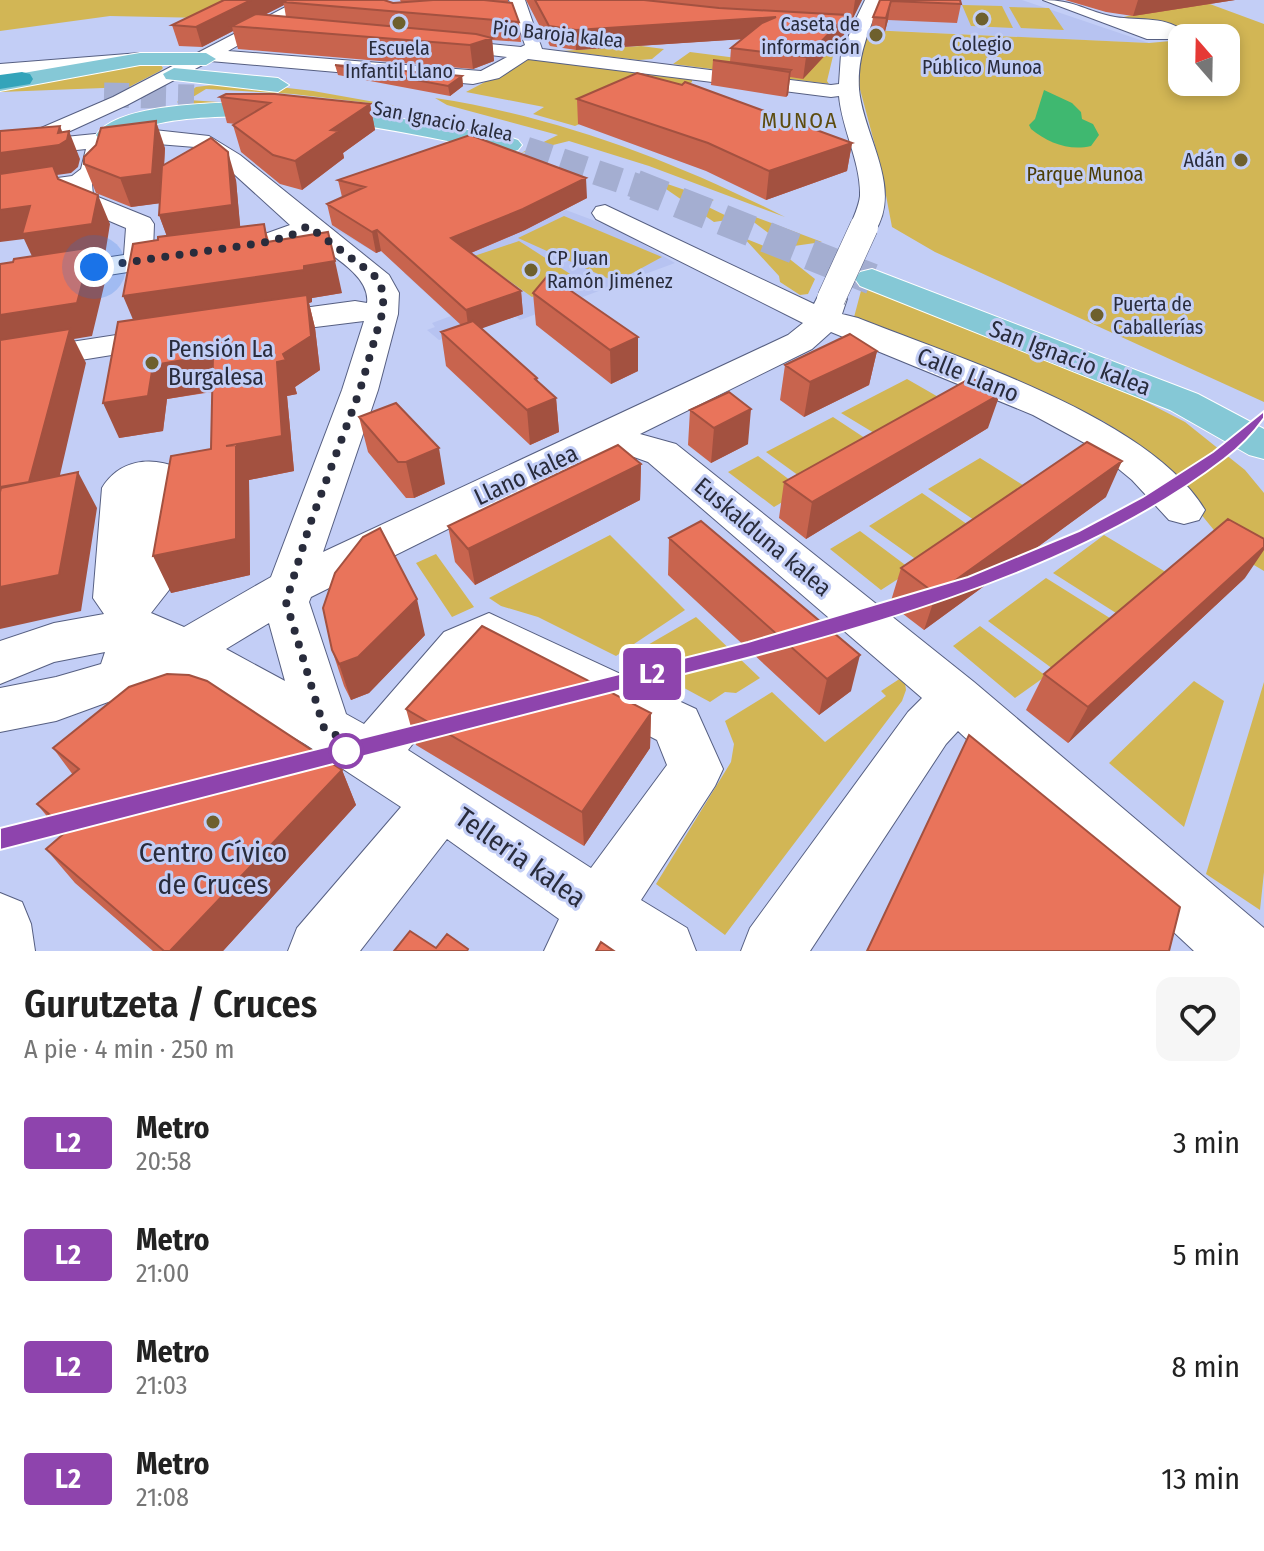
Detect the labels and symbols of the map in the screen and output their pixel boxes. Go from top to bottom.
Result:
marker: Colegio Público Munoa [973,10,991,28]
place label: Caseta de información [761,12,860,59]
marker: Escuela Infantil Llano [390,14,408,32]
street label: Pio Baroja kalea [491,15,625,53]
north arrow [1168,24,1240,96]
marker: Caseta de información [867,26,885,44]
place label: Colegio Público Munoa [922,32,1042,79]
place label: Escuela Infantil Llano [345,36,453,83]
street label: San Ignacio kalea [371,96,515,146]
district label: MUNOA [761,107,839,134]
place label: Adán [1183,148,1225,172]
marker: Adán [1232,151,1250,169]
park label: Parque Munoa [1027,162,1143,186]
place label: CP Juan Ramón Jiménez [547,246,673,293]
your location [74,247,114,287]
marker: CP Juan Ramón Jiménez [522,261,540,279]
place label: Puerta de Caballerías [1113,292,1203,339]
marker: Puerta de Caballerías [1088,306,1106,324]
street label: San Ignacio kalea [985,314,1155,402]
place label: Pensión La Burgalesa [168,335,274,391]
street label: Calle Llano [913,342,1023,408]
marker: Pensión La Burgalesa [143,354,161,372]
street label: Llano kalea [470,439,582,511]
street label: Euskalduna kalea [689,472,837,602]
line badge: L2 [616,648,688,700]
unlabelled marker [329,734,363,768]
street label: Telleria kalea [449,800,592,914]
marker: Centro Cívico de Cruces [204,813,222,831]
place label: Centro Cívico de Cruces [139,836,287,901]

